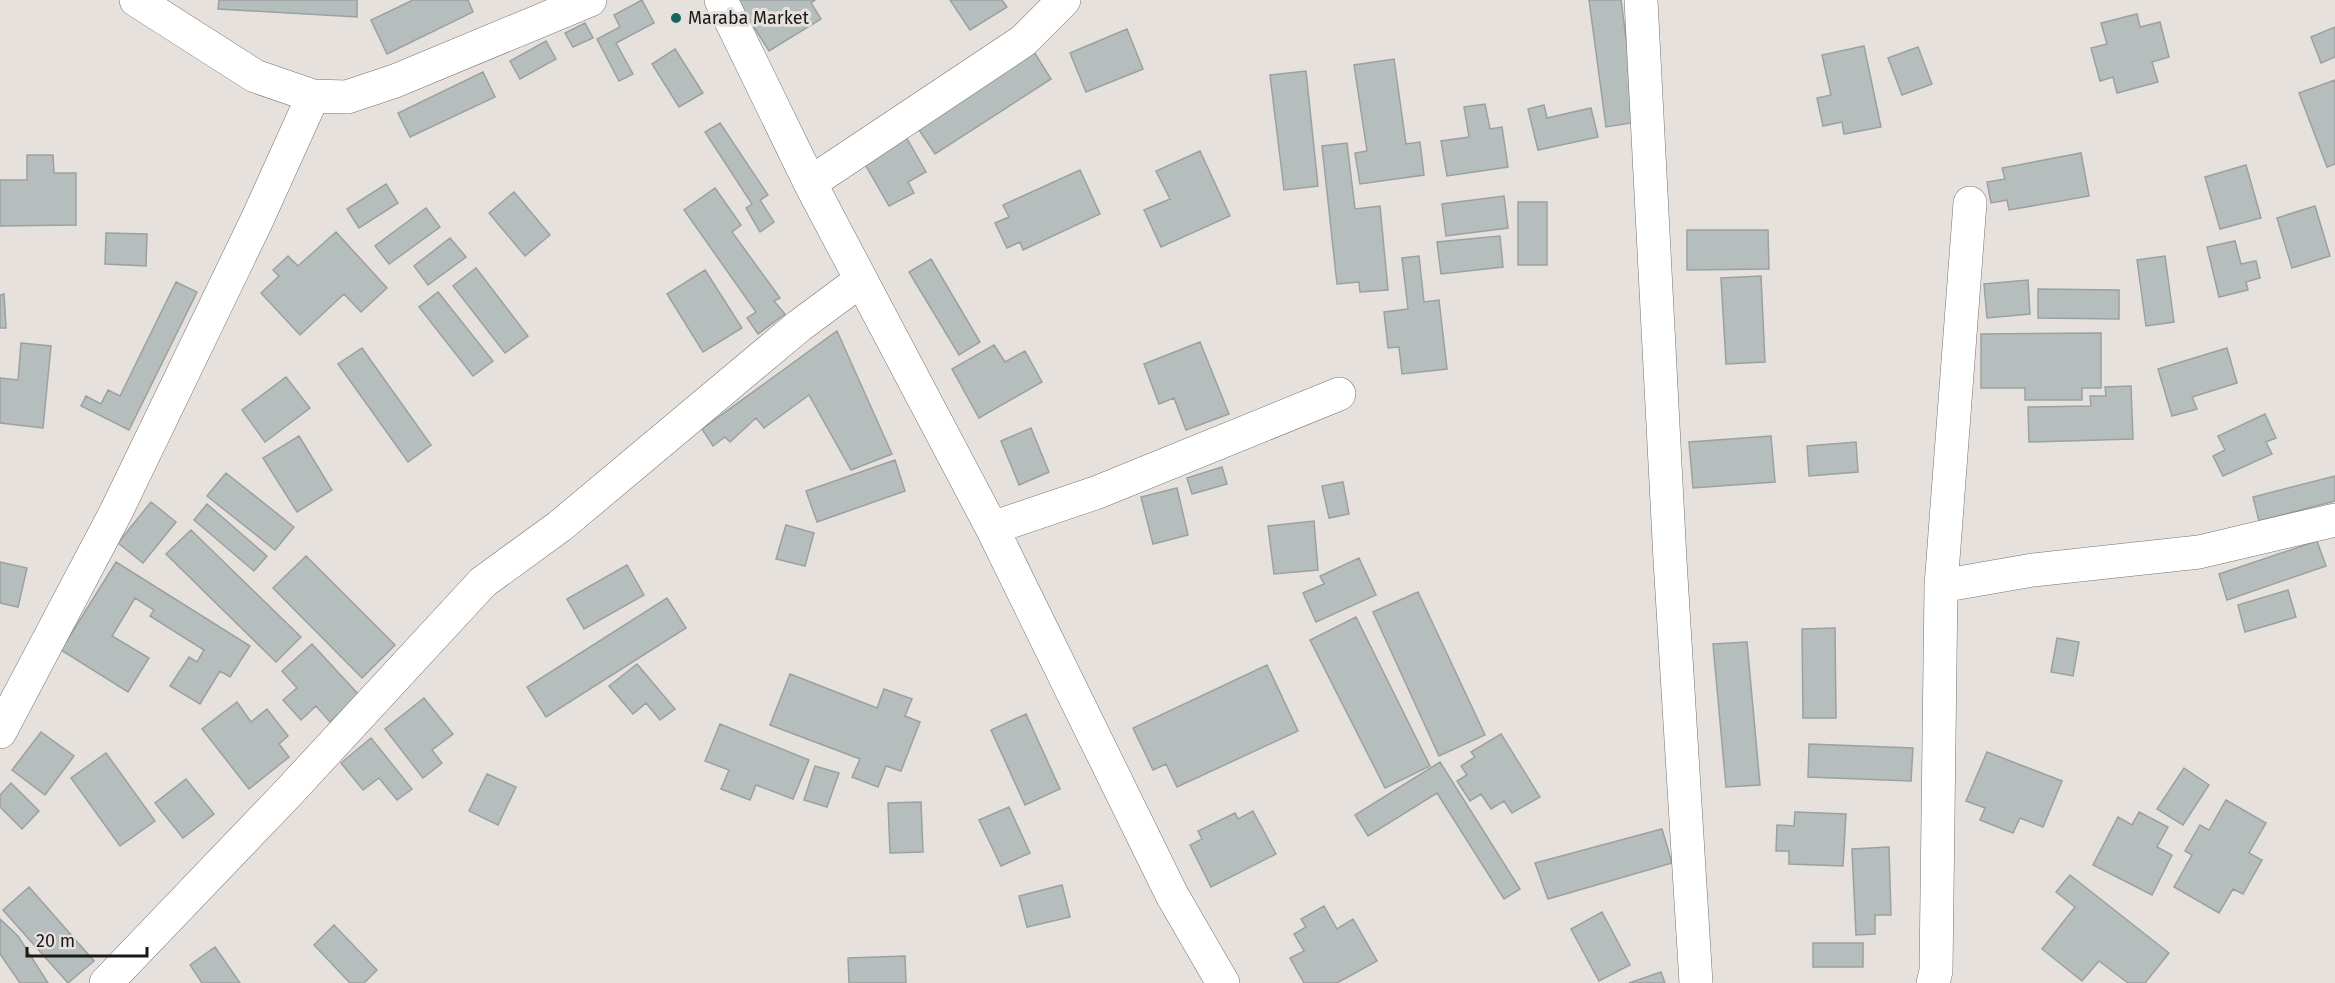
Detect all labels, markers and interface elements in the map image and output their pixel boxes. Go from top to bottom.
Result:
place label: Maraba Market [688,7,810,29]
marker: Maraba Market [669,11,683,25]
scale bar [27,920,147,958]
text: 20 m [36,930,75,952]

